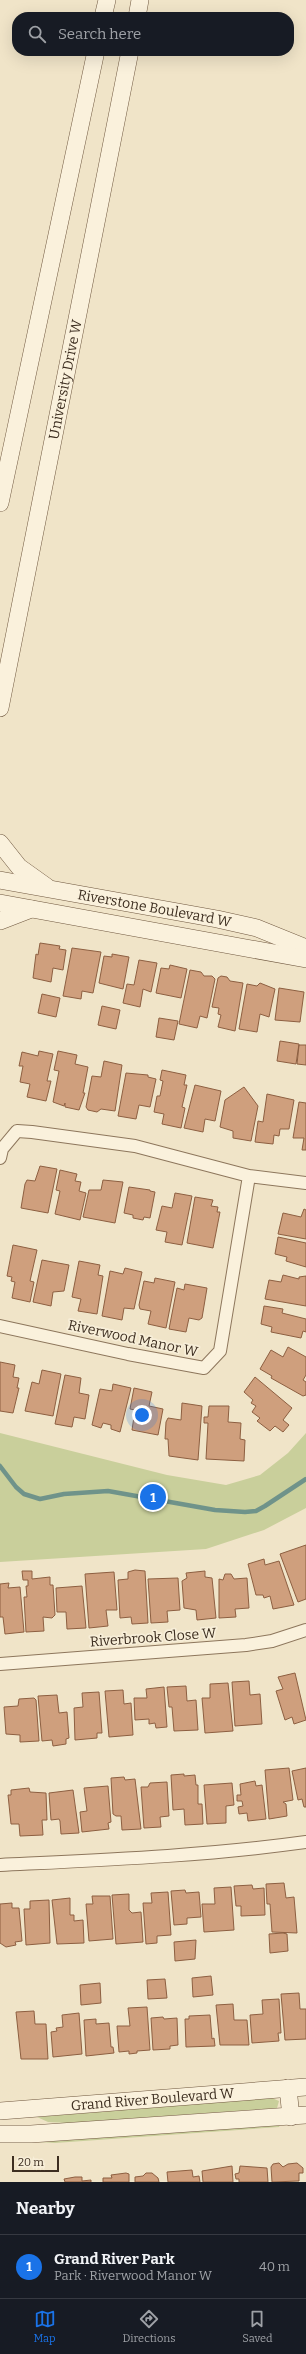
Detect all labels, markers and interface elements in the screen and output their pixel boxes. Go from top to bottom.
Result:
search box [12,12,294,56]
icon: search [26,23,48,45]
text: Search here [58,25,141,43]
street label: University Drive W [45,317,86,441]
street label: Riverstone Boulevard W [76,886,234,931]
street label: Riverwood Manor W [66,1316,200,1361]
your location [132,1405,152,1425]
pin: 1 [140,1482,166,1512]
street label: Riverbrook Close W [89,1625,217,1650]
street label: Grand River Boulevard W [70,2085,236,2114]
scale bar [12,2154,59,2173]
text: 20 m [18,2156,44,2169]
text: Nearby [16,2198,75,2219]
text: Grand River Park [54,2250,175,2268]
text: 1 [26,2259,32,2274]
text: 40 m [259,2259,290,2274]
text: Park · Riverwood Manor W [54,2268,212,2283]
tab: Map [33,2308,56,2345]
tab: Directions [123,2308,175,2345]
tab: Saved [242,2308,273,2345]

